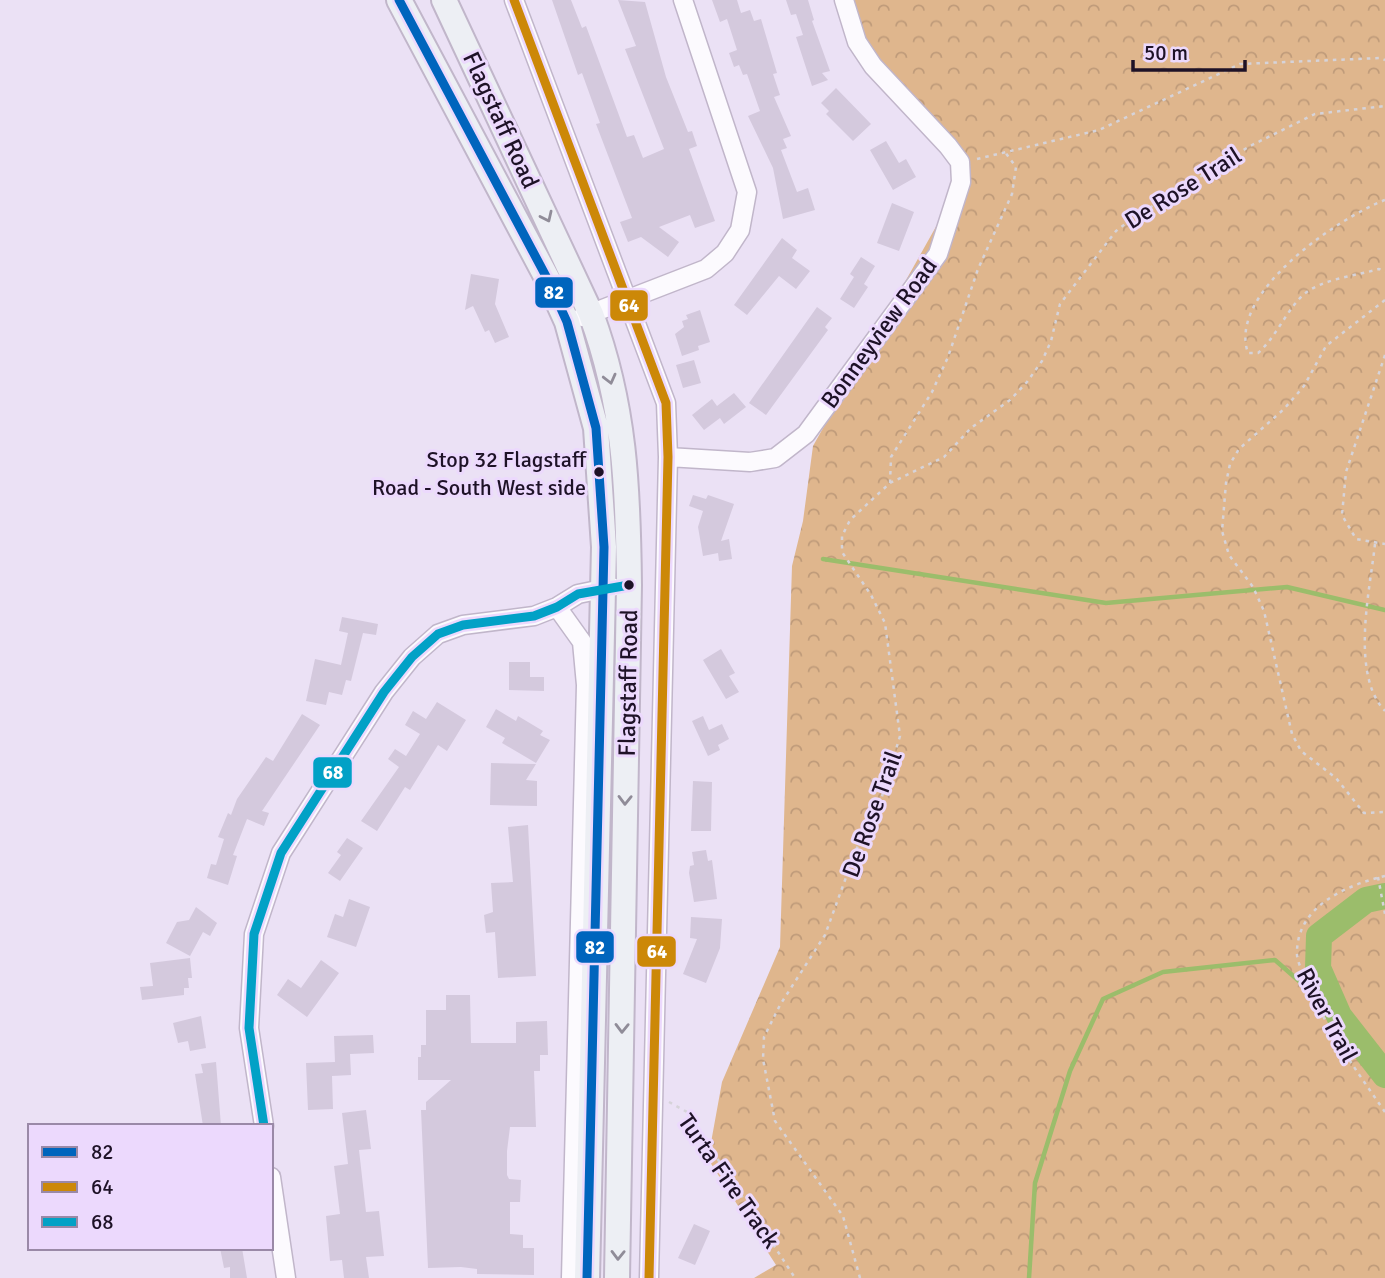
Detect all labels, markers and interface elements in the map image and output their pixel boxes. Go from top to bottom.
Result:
scale bar [1133,28,1245,72]
text: 50 m [1144,40,1188,66]
street label: Flagstaff Road [456,47,546,193]
street label: De Rose Trail [1119,140,1247,236]
one-way arrow [538,210,552,222]
street label: Bonneyview Road [814,252,944,414]
line badge: 82 [534,276,574,309]
text: 82 [544,281,564,305]
line badge: 64 [609,289,649,322]
text: 64 [619,294,639,318]
one-way arrow [602,373,616,385]
place label: Stop 32 Flagstaff Road - South West side [372,446,587,501]
marker: Stop 32 Flagstaff Road - South West side [592,465,606,479]
unlabelled marker [622,578,636,592]
street label: Flagstaff Road [612,609,644,757]
street label: De Rose Trail [835,747,909,881]
line badge: 68 [312,756,353,789]
text: 68 [323,761,343,785]
one-way arrow [618,795,633,806]
line badge: 82 [575,930,615,964]
line badge: 64 [636,935,677,968]
text: 82 [585,936,605,960]
text: 64 [647,940,667,964]
street label: River Trail [1290,963,1364,1067]
one-way arrow [614,1022,629,1033]
street label: Turta Fire Track [672,1108,786,1254]
legend [28,1124,273,1250]
text: 82 [91,1139,114,1165]
text: 64 [91,1174,114,1200]
text: 68 [91,1209,114,1235]
one-way arrow [610,1250,625,1261]

